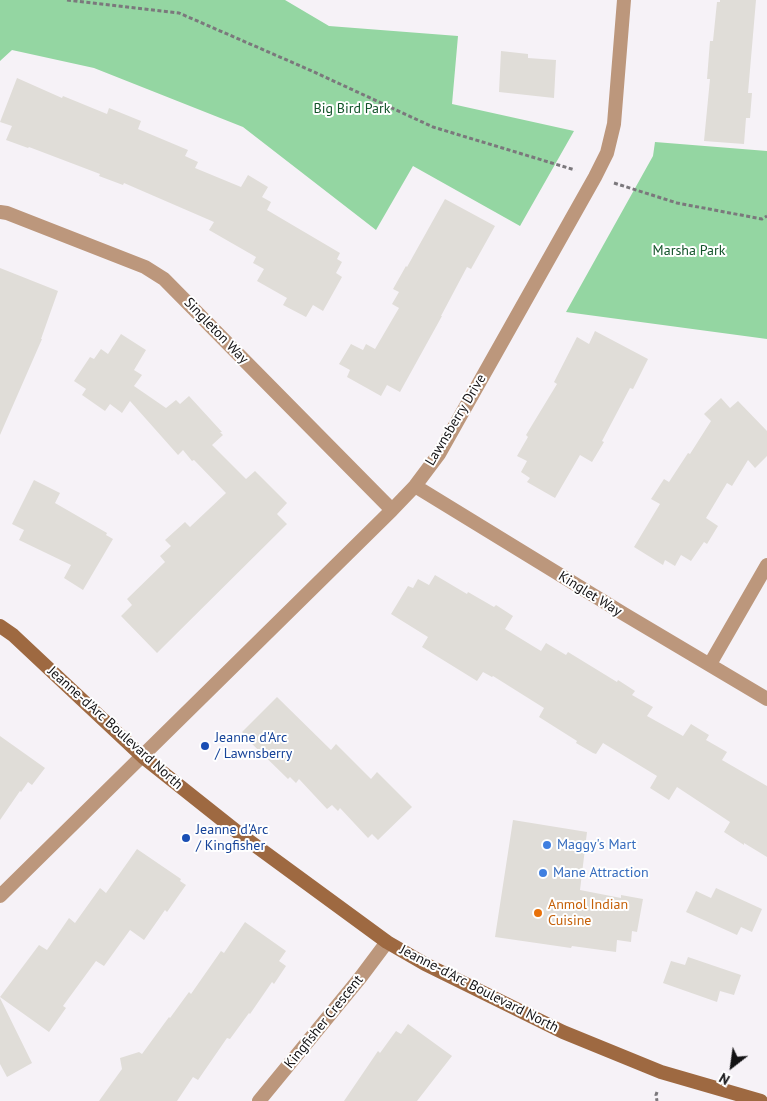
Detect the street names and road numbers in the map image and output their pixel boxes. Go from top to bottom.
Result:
street label: Singleton Way [180,294,252,368]
street label: Lawnsberry Drive [422,371,490,469]
street label: Kinglet Way [555,568,625,620]
street label: Jeanne-d'Arc Boulevard North [44,663,186,793]
street label: Jeanne-d'Arc Boulevard North [397,942,561,1036]
street label: Kingfisher Crescent [281,972,367,1072]

